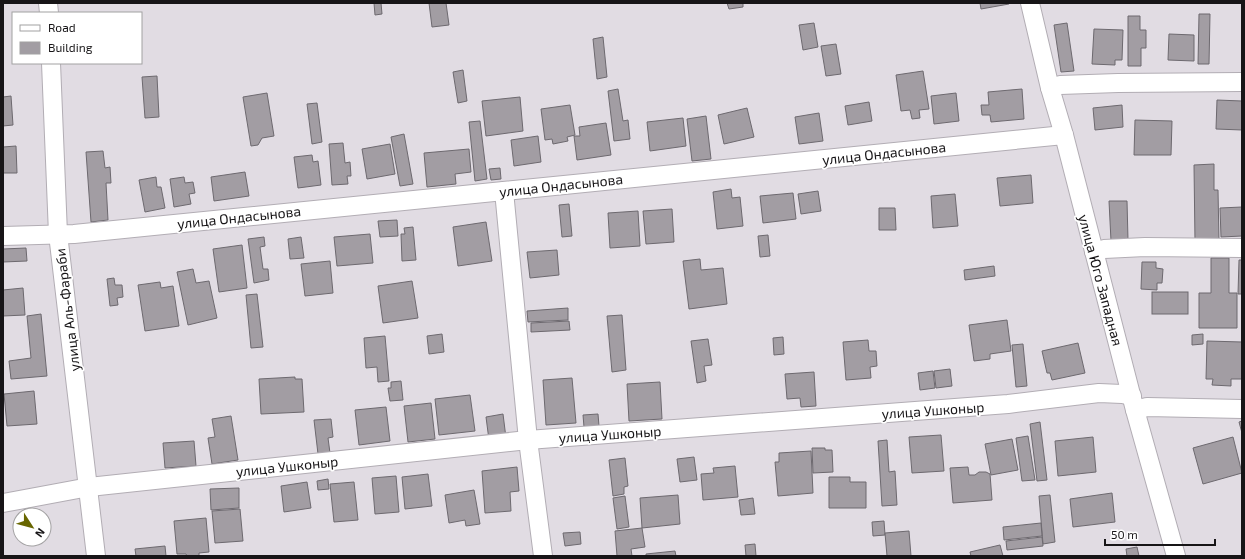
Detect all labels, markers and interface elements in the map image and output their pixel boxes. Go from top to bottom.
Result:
legend [12,12,142,64]
text: Road [48,20,76,34]
text: Building [48,40,93,54]
street label: улица Ондасынова [821,138,947,168]
street label: улица Ондасынова [498,170,624,200]
street label: улица Ондасынова [176,202,302,232]
street label: улица Юго Западная [1075,212,1127,348]
street label: улица Аль-Фараби [51,248,83,372]
street label: улица Ушконыр [881,398,985,422]
street label: улица Ушконыр [558,422,662,446]
street label: улица Ушконыр [235,452,339,480]
north arrow [12,507,52,547]
scale bar [1105,521,1215,547]
text: N [33,526,48,540]
text: 50 m [1111,527,1138,541]

